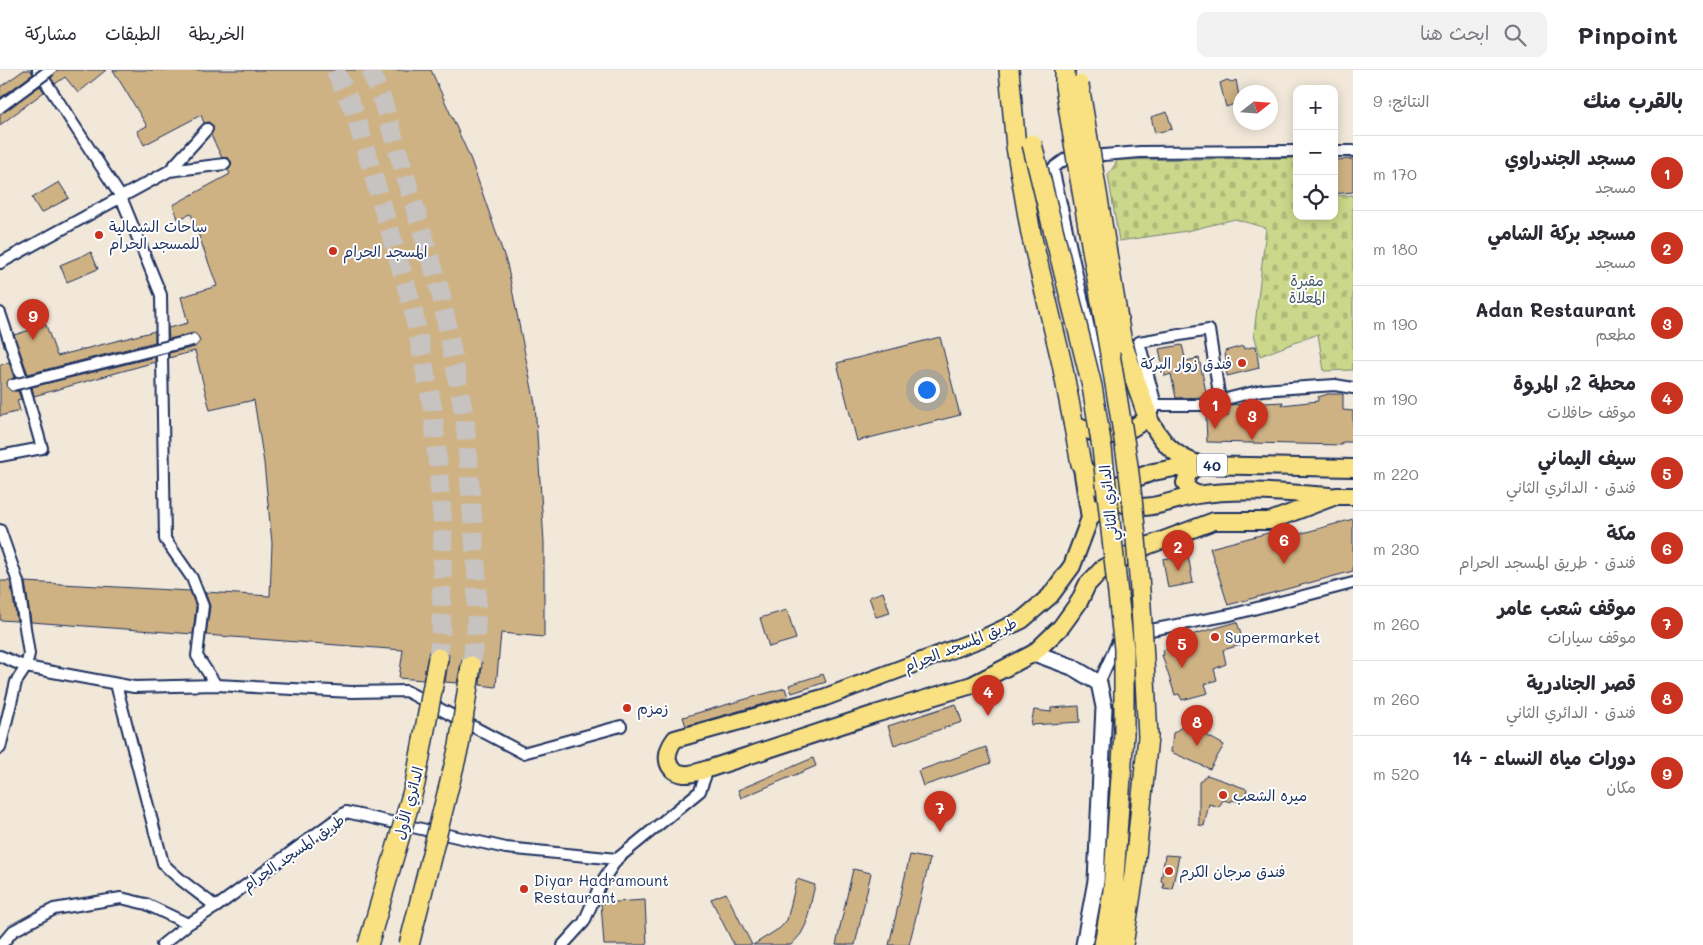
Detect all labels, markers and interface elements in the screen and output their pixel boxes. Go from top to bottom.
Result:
search box [1197,12,1547,57]
text: Pinpoint [1577,19,1678,50]
text: ابحث هنا [1420,20,1489,45]
text: مشاركة [25,21,77,45]
text: الطبقات [105,21,161,45]
text: الخريطة [189,21,245,45]
icon: search [1501,21,1529,49]
north arrow [1233,85,1278,130]
map controls [1293,85,1338,220]
button: + [1293,85,1338,130]
text: بالقرب منك [1583,86,1683,113]
text: النتائج: 9 [1373,90,1429,111]
button: − [1293,130,1338,175]
text: مسجد الجندراوي [1505,145,1636,170]
text: 170 m [1373,163,1417,184]
text: 1 [1663,163,1671,184]
button: locate [1293,175,1338,220]
text: مسجد [1595,176,1636,197]
place label: ساحات الشمالية للمسجد الحرام [109,216,207,256]
text: مسجد بركة الشامي [1488,220,1636,245]
marker: ساحات الشمالية للمسجد الحرام [93,229,105,241]
text: 180 m [1373,238,1418,259]
text: 2 [1663,238,1671,259]
place label: المسجد الحرام [343,241,427,264]
marker: المسجد الحرام [327,245,339,257]
text: مسجد [1595,251,1636,272]
park label: مقبرة المعلاة [1289,270,1325,307]
text: Adan Restaurant [1475,297,1636,322]
pin: 9 [17,299,49,340]
text: 190 m [1373,313,1417,334]
text: 3 [1662,313,1672,334]
text: مطعم [1596,323,1636,344]
place label: فندق زوار البركة [1141,353,1232,373]
marker: فندق زوار البركة [1236,357,1248,369]
text: محطة 2, المروة [1513,370,1636,395]
your location [914,377,940,403]
pin: 1 [1199,388,1231,429]
text: 190 m [1373,388,1417,409]
text: 4 [1662,388,1672,409]
pin: 3 [1236,399,1268,440]
text: موقف حافلات [1547,401,1636,422]
text: سيف اليماني [1538,445,1636,470]
road number: 40 [1197,454,1227,476]
text: 220 m [1373,463,1419,484]
text: 5 [1662,463,1672,484]
street label: الدائري الثاني [1094,464,1126,542]
text: فندق · الدائري الثاني [1506,476,1636,497]
text: مكة [1607,520,1636,545]
pin: 6 [1268,523,1300,564]
pin: 2 [1162,530,1194,571]
text: 230 m [1373,538,1419,559]
text: 6 [1662,538,1672,559]
text: فندق · طريق المسجد الحرام [1459,551,1636,572]
text: موقف شعب عامر [1498,595,1636,620]
street label: طريق المسجد الحرام [900,612,1021,679]
text: 260 m [1373,613,1419,634]
text: 7 [1663,613,1671,634]
text: موقف سيارات [1547,626,1636,647]
pin: 5 [1166,627,1198,668]
place label: Supermarket [1225,627,1320,647]
marker: Supermarket [1209,631,1221,643]
text: قصر الجنادرية [1527,670,1636,695]
pin: 4 [972,675,1004,716]
text: 260 m [1373,688,1419,709]
text: 8 [1662,688,1672,709]
place label: زمزم [637,698,669,720]
text: فندق · الدائري الثاني [1506,701,1636,722]
marker: زمزم [621,702,633,714]
pin: 8 [1181,705,1213,746]
text: دورات مياه النساء - 14 [1452,745,1636,770]
text: 520 m [1373,763,1419,784]
text: 9 [1662,763,1672,784]
street label: الدائري الأول [389,764,429,842]
text: مكان [1606,776,1636,797]
place label: ميره الشعب [1233,785,1307,805]
marker: ميره الشعب [1217,789,1229,801]
pin: 7 [924,791,956,832]
street label: طريق المسجد الحرام [238,809,350,897]
place label: فندق مرجان الكرم [1179,861,1285,884]
marker: فندق مرجان الكرم [1163,865,1175,877]
place label: Diyar Hadramount Restaurant [534,870,669,907]
marker: Diyar Hadramount Restaurant [518,883,530,895]

